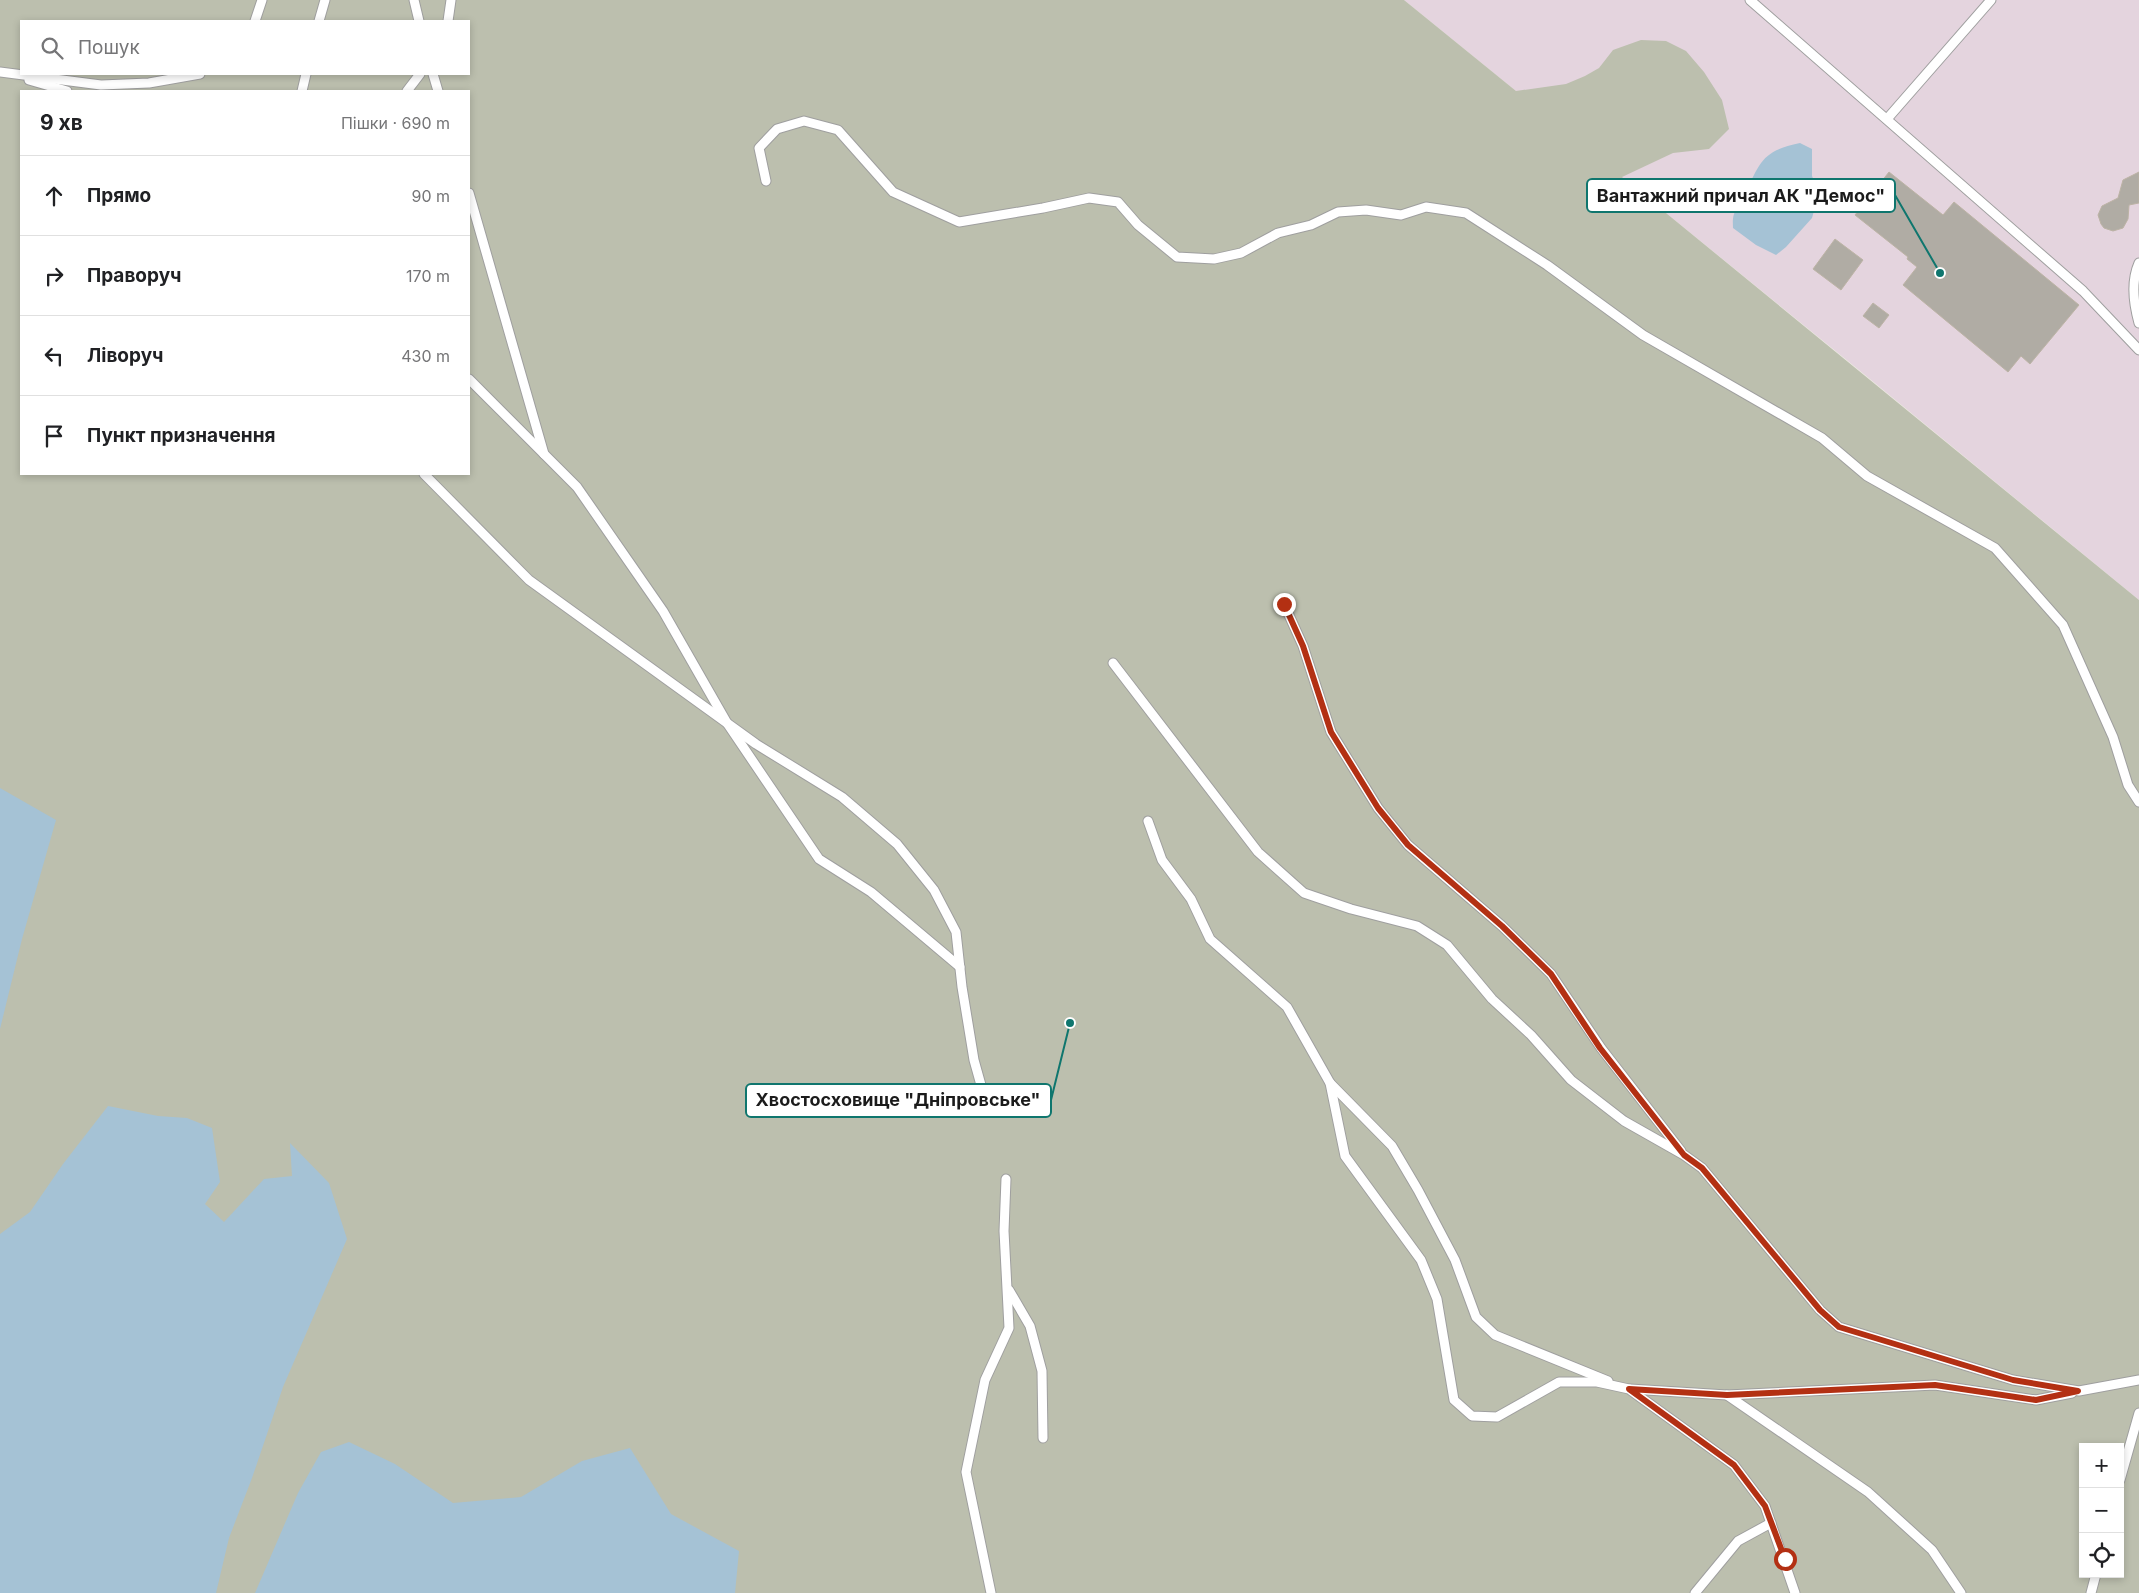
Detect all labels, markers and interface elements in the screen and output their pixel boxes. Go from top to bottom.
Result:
search box [20,20,470,75]
icon: search [38,34,66,62]
text: Пошук [78,36,140,59]
text: 9 хв [40,110,83,135]
text: Пішки · 690 m [341,113,450,133]
callout: Вантажний причал АК "Демос" [1587,179,1895,212]
icon: ahead [40,182,68,210]
text: Прямо [87,184,151,207]
text: Вантажний причал АК "Демос" [1597,185,1885,206]
text: 90 m [411,186,450,206]
icon: right [40,262,68,290]
text: Праворуч [87,264,181,287]
text: 170 m [406,266,450,286]
icon: left [40,342,68,370]
text: Ліворуч [87,344,163,367]
text: 430 m [401,346,450,366]
icon: arrive [40,422,68,450]
text: Пункт призначення [87,424,275,447]
route end [1273,593,1296,616]
callout: Хвостосховище "Дніпровське" [746,1084,1051,1117]
text: Хвостосховище "Дніпровське" [755,1089,1041,1110]
map controls [2079,1443,2124,1578]
button: + [2079,1443,2124,1488]
button: − [2079,1488,2124,1533]
button: locate [2079,1533,2124,1578]
route start [1774,1548,1797,1571]

